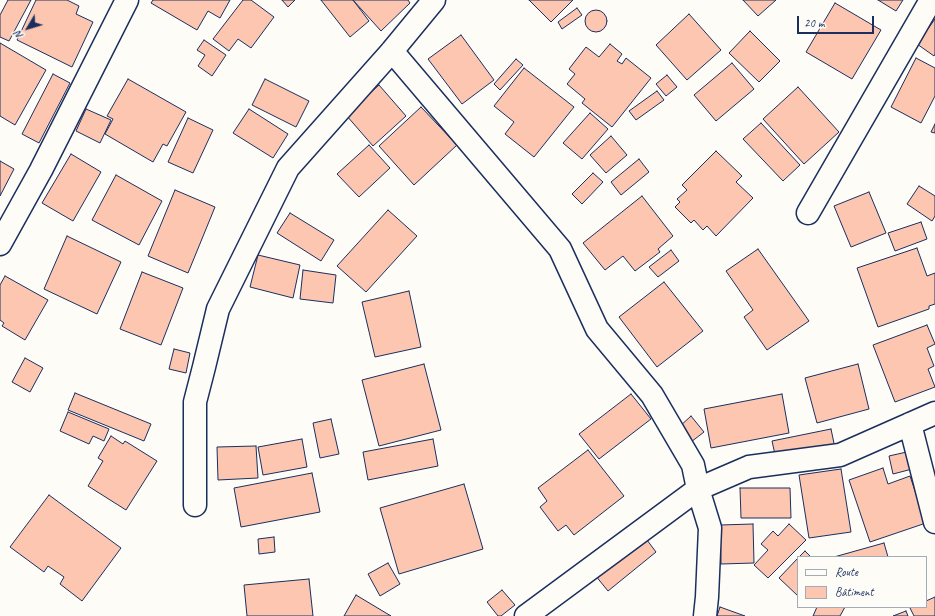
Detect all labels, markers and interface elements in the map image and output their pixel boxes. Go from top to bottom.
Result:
north arrow [8,8,48,48]
scale bar [799,8,876,34]
text: 20 m [804,15,824,31]
text: N [11,28,26,42]
legend [797,556,927,608]
text: Route [835,564,858,580]
text: Bâtiment [835,584,873,600]

